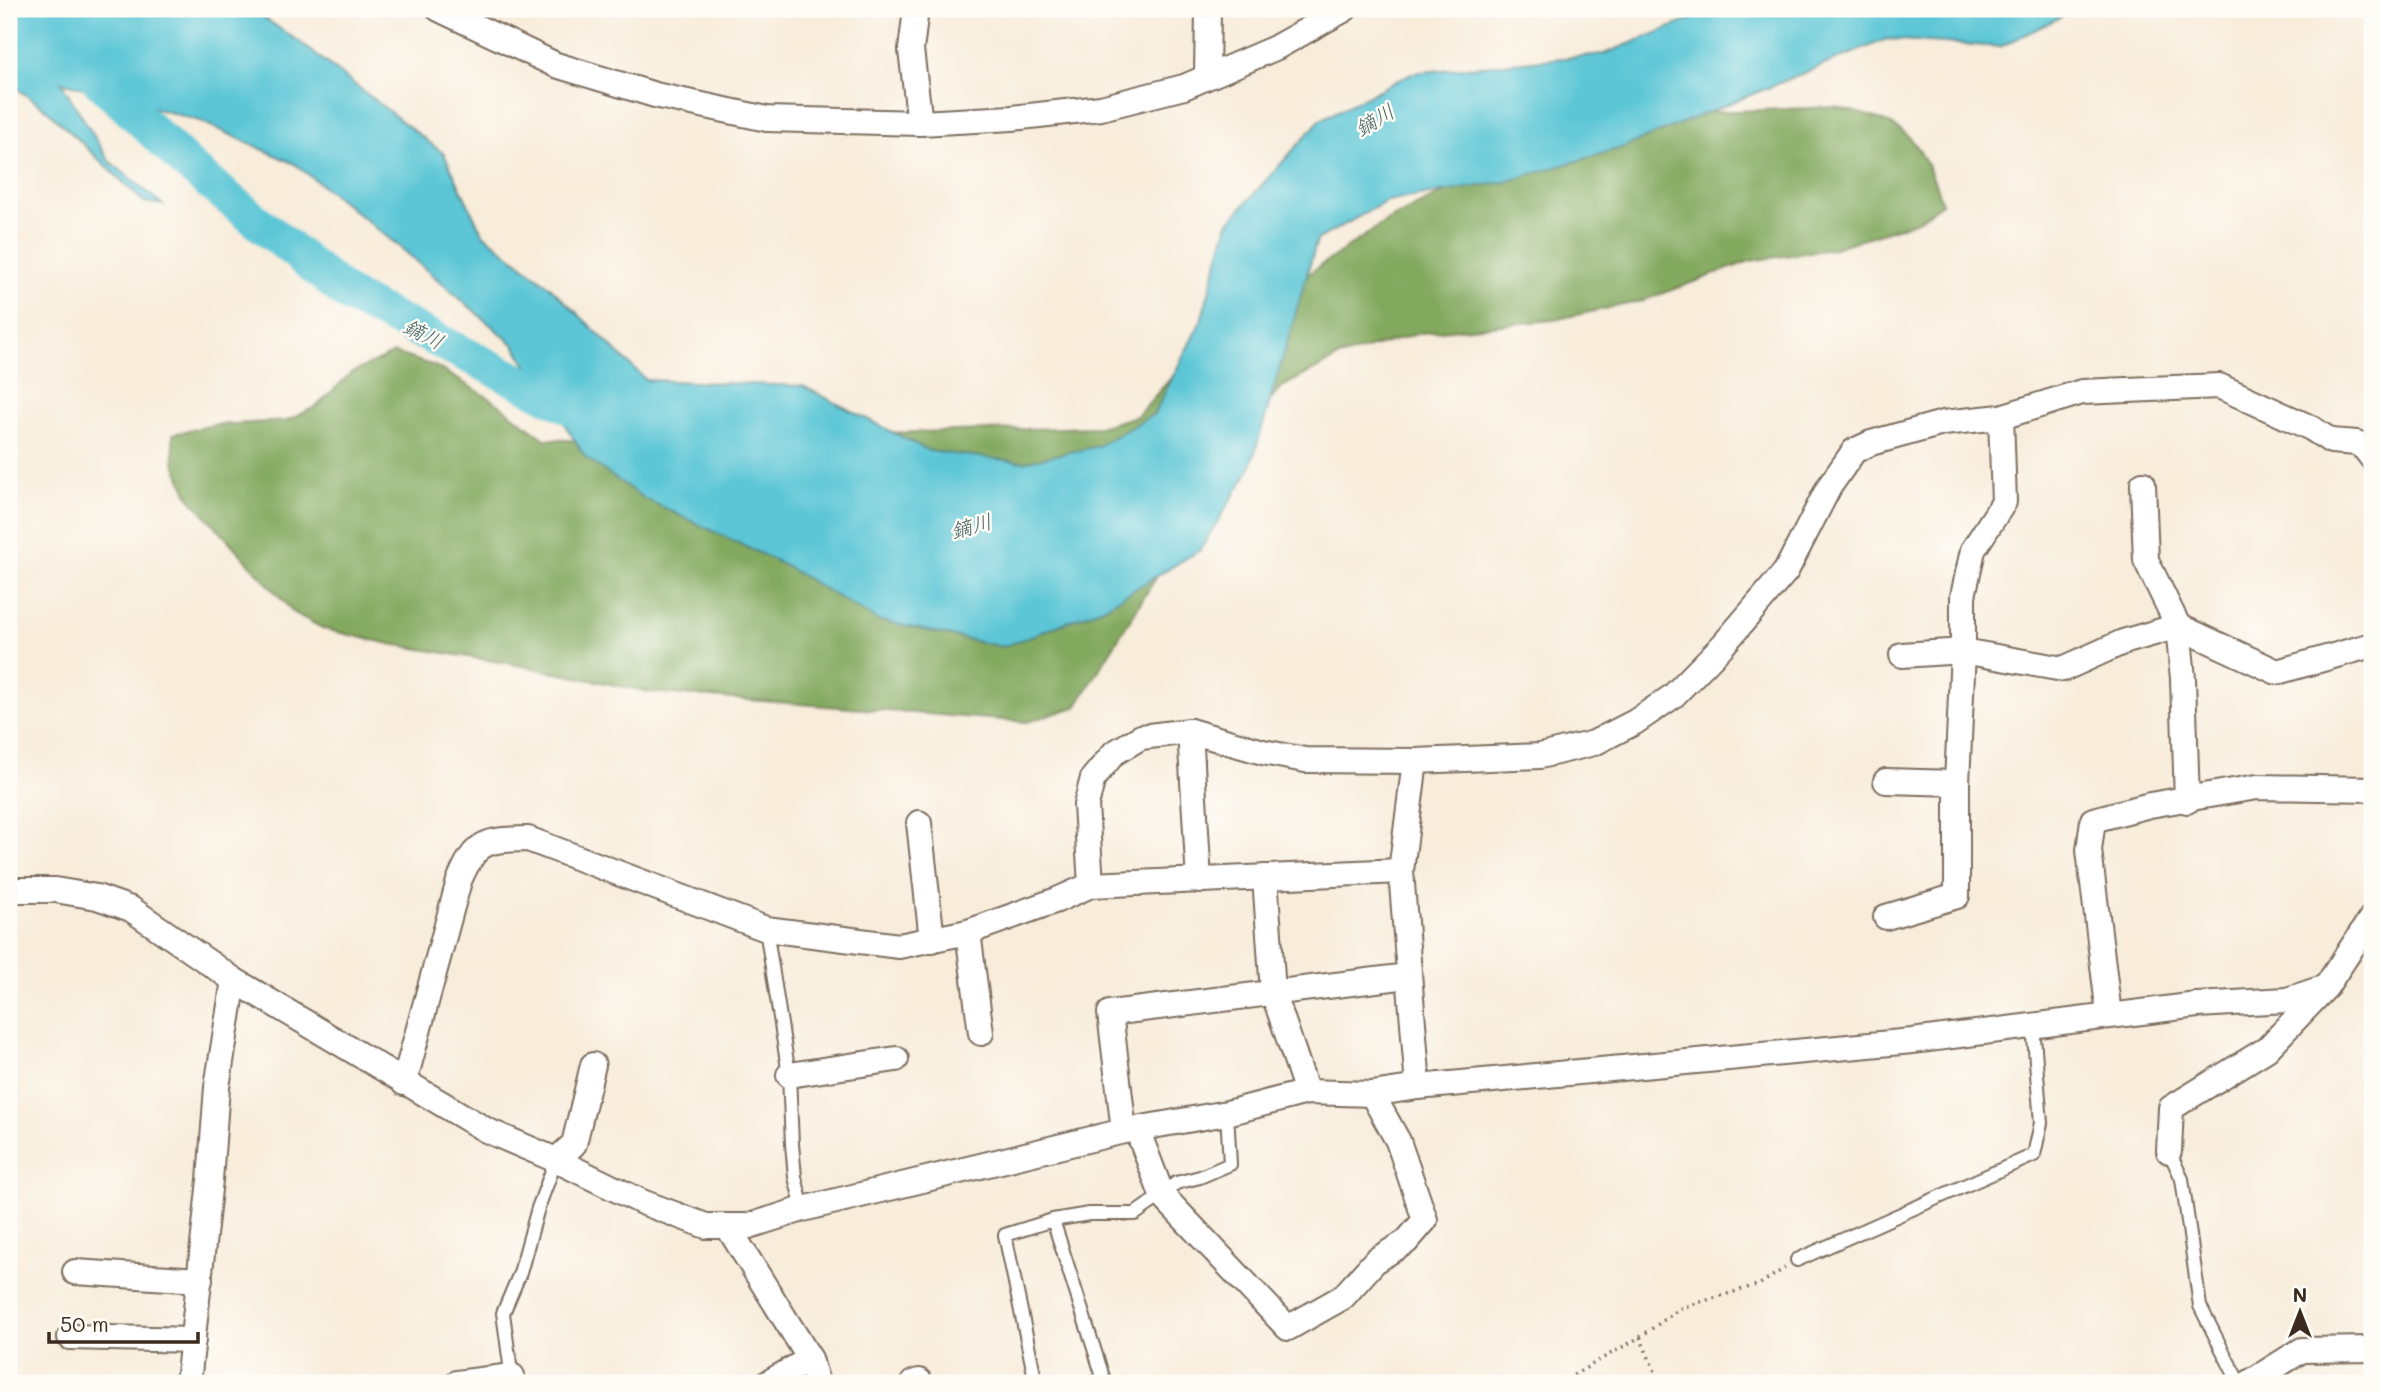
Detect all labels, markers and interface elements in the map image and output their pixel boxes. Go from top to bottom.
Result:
water label: 鏑川 [1349,97,1399,141]
water label: 鏑川 [399,311,449,355]
water label: 鏑川 [947,507,995,543]
north arrow [2266,1276,2336,1346]
text: N [2293,1282,2307,1307]
scale bar [49,1301,198,1345]
text: 50 m [60,1310,109,1337]

